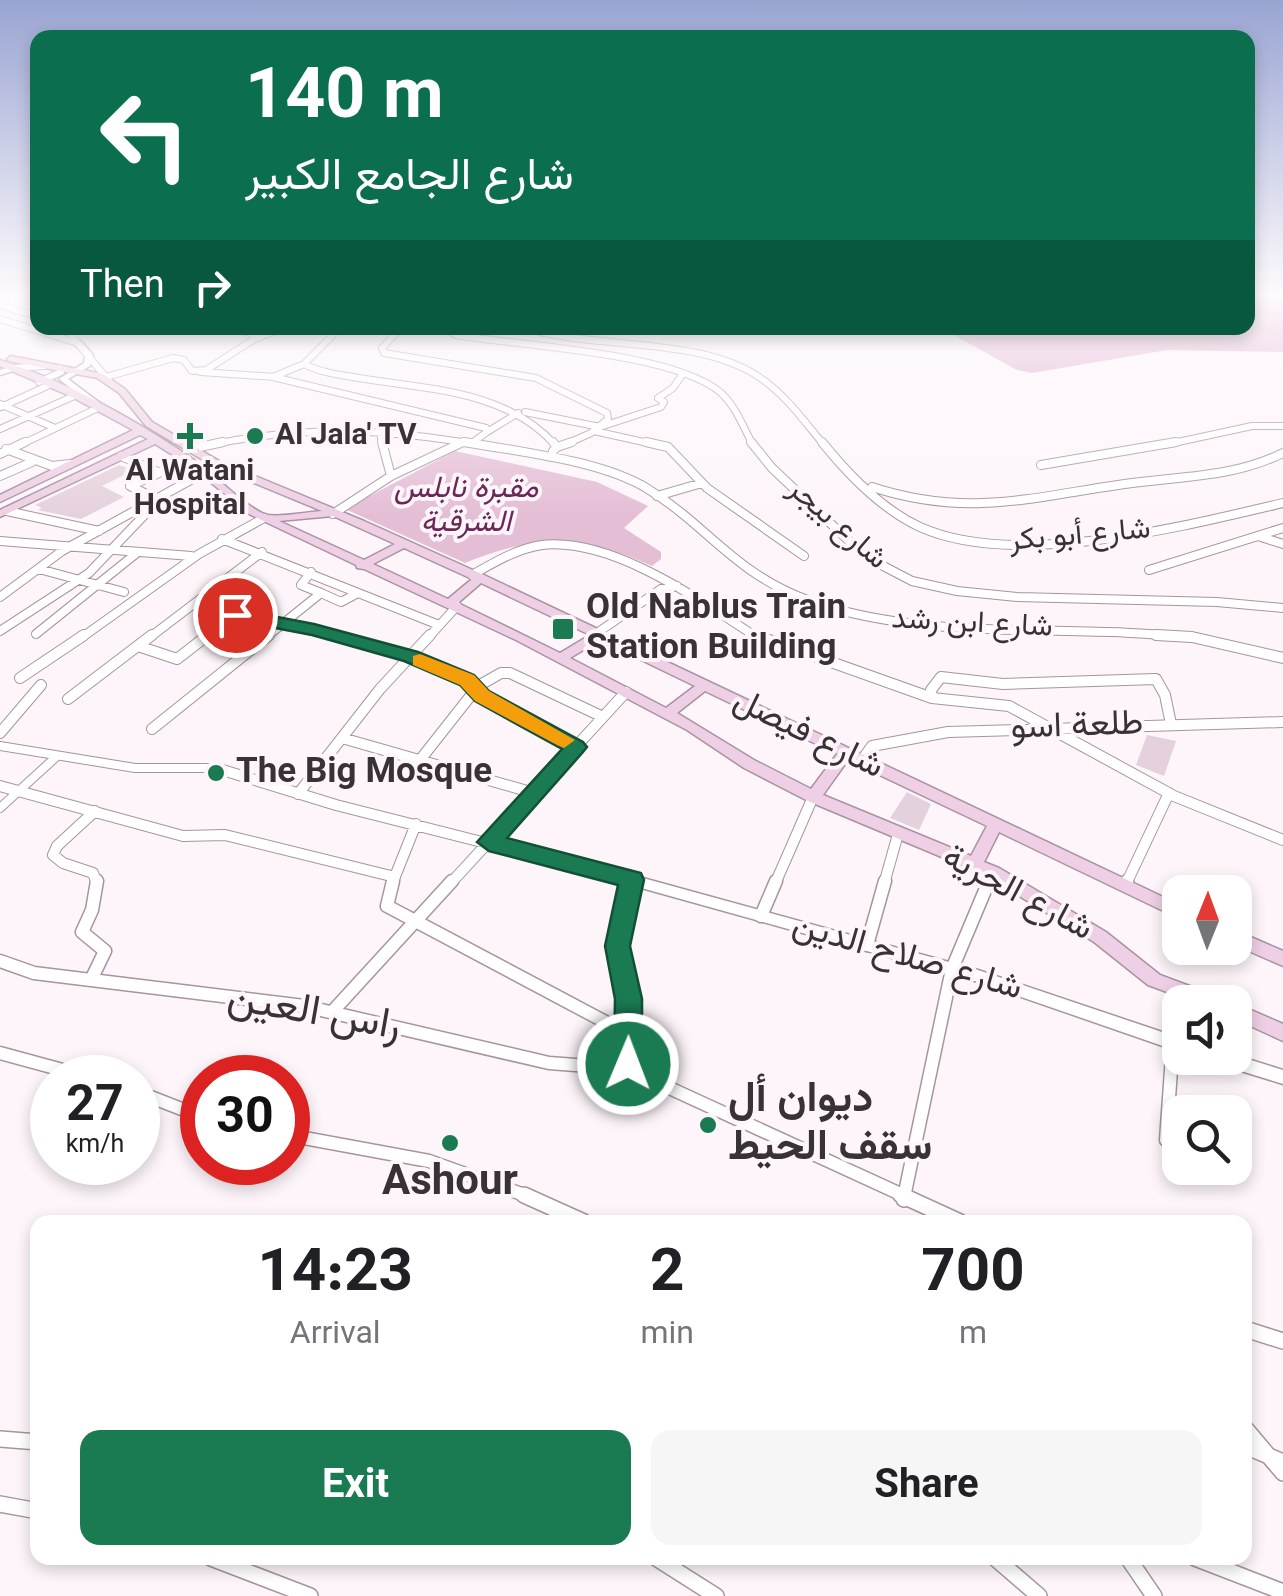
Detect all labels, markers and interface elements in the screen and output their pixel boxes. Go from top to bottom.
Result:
text: 140 m [245,45,444,155]
icon: left [80,70,210,200]
text: شارع الجامع الكبير [245,143,574,213]
text: Then [80,258,165,317]
icon: right [185,260,240,315]
place label: Al Jala' TV [275,413,417,460]
marker: Al Watani Hospital [177,423,203,449]
marker: Al Jala' TV [244,425,266,447]
place label: Al Watani Hospital [126,449,254,530]
park label: مقبرة نابلس الشرقية [394,466,539,547]
street label: شارع بيجر [775,467,898,582]
street label: شارع أبو بكر [1007,506,1152,566]
pin [193,573,278,658]
place label: Old Nablus Train Station Building [586,582,846,677]
icon: arrive [208,588,263,643]
street label: شارع ابن رشد [890,596,1054,652]
marker: Old Nablus Train Station Building [550,616,576,642]
street label: شارع فيصل [723,675,893,795]
street label: طلعة اسو [1010,697,1144,757]
place label: The Big Mosque [236,746,492,801]
marker: The Big Mosque [205,762,227,784]
street label: شارع الحرية [932,831,1102,957]
north arrow [1162,875,1252,965]
map controls [1162,875,1252,1185]
street label: شارع صلاح الدين [785,899,1029,1017]
street label: راس العين [222,966,406,1062]
button: sound [1162,985,1252,1075]
position arrow [576,1012,680,1116]
speed limit sign: 30 [180,1055,310,1185]
place label: ديوان أل سقف الحيط [728,1068,932,1182]
text: 27 [66,1069,124,1147]
button: search [1162,1095,1252,1185]
marker: ديوان أل سقف الحيط [697,1114,719,1136]
text: km/h [66,1126,124,1165]
marker: Ashour [439,1132,461,1154]
place label: Ashour [382,1151,518,1217]
text: 14:23 [257,1228,413,1322]
text: 2 [650,1228,684,1322]
text: 700 [921,1228,1025,1322]
text: Arrival [290,1310,381,1360]
text: min [640,1310,694,1360]
text: m [959,1310,987,1360]
button: Exit [80,1430,631,1545]
button: Share [651,1430,1202,1545]

